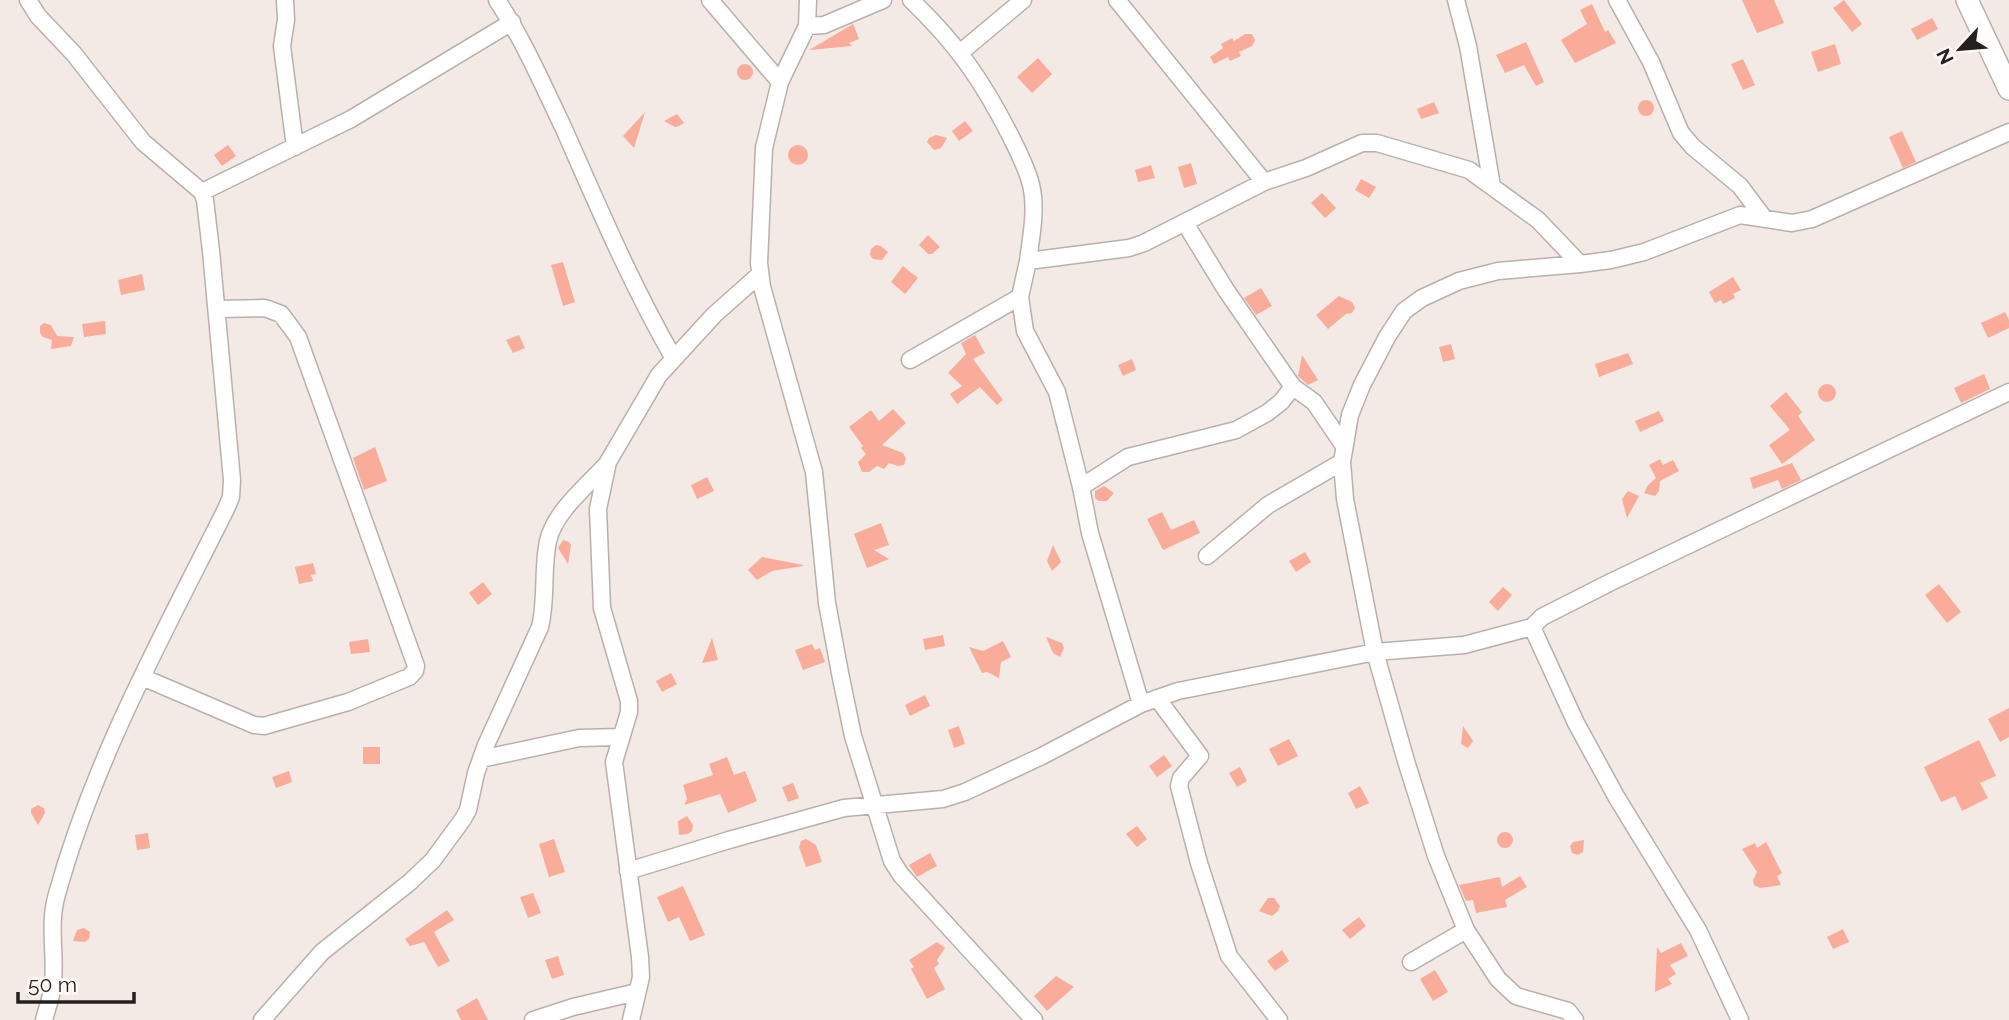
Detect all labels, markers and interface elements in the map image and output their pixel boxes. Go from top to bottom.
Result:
north arrow [1925,14,1995,84]
text: N [1932,45,1958,68]
scale bar [18,960,133,1004]
text: 50 m [28,972,77,997]

